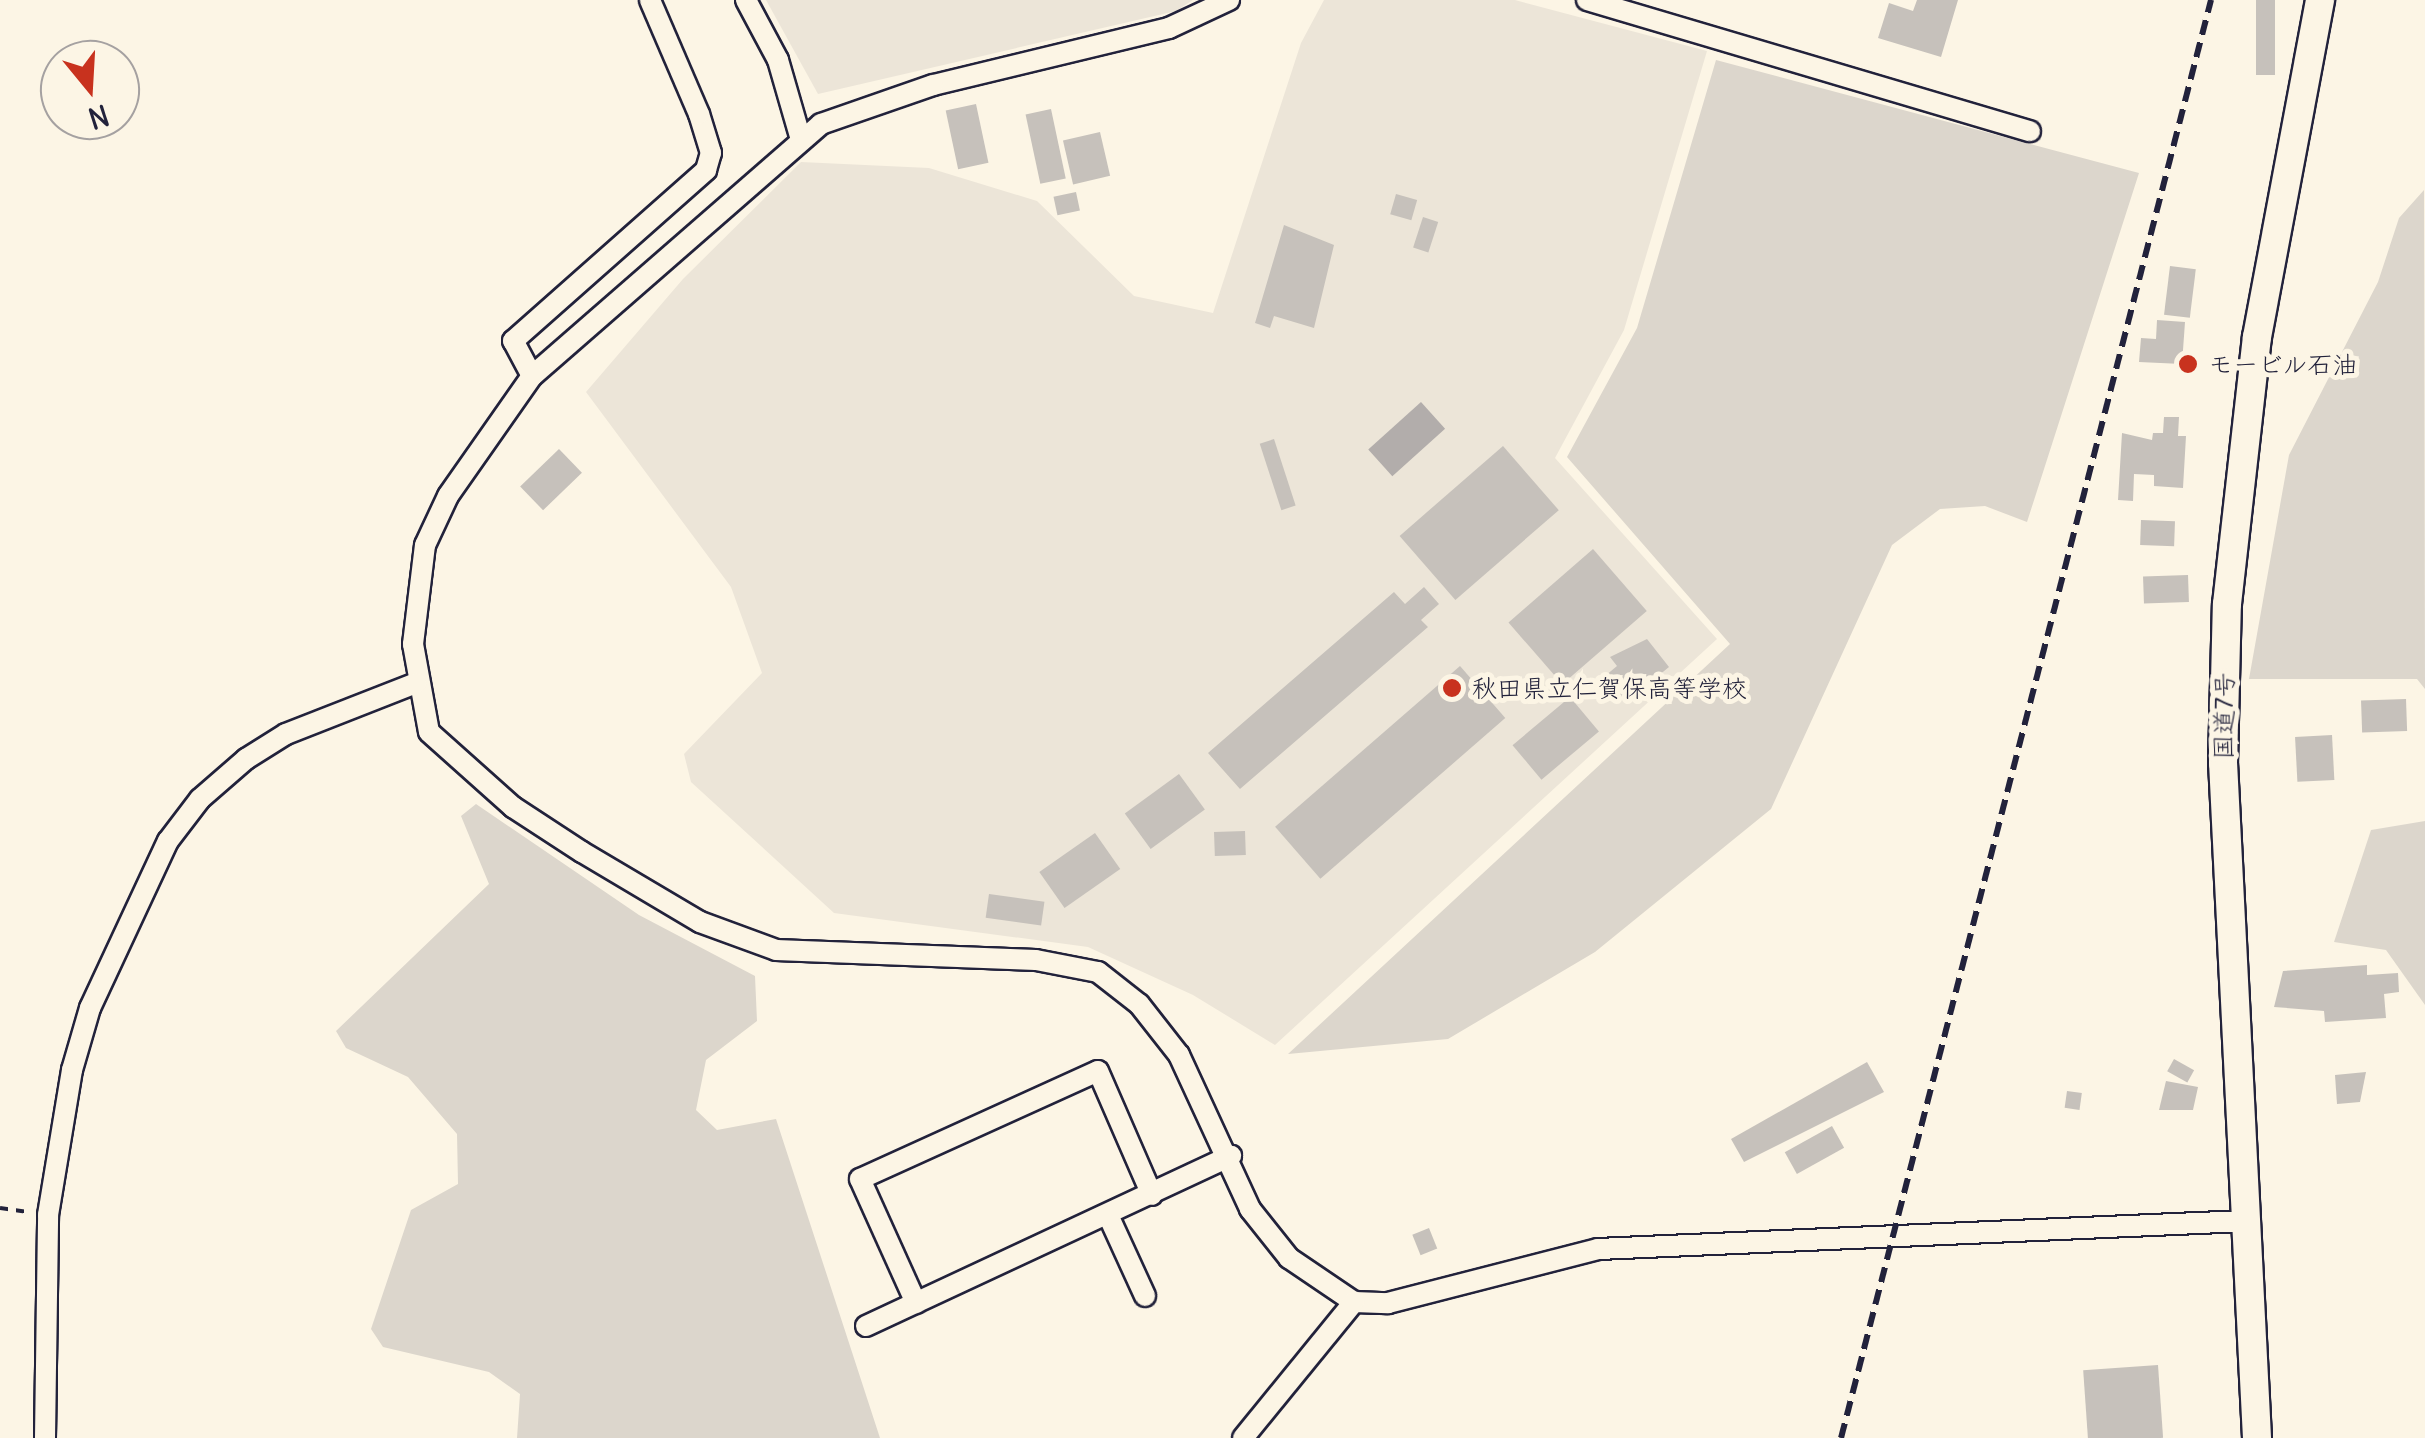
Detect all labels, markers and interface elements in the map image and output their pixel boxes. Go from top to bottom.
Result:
north arrow [40,40,140,140]
text: N [84,97,113,137]
place label: モービル石油 [2208,349,2358,379]
marker: モービル石油 [2177,353,2199,375]
street label: 国道7号 [2208,672,2240,760]
place label: 秋田県立仁賀保高等学校 [1472,673,1747,703]
marker: 秋田県立仁賀保高等学校 [1441,677,1463,699]

